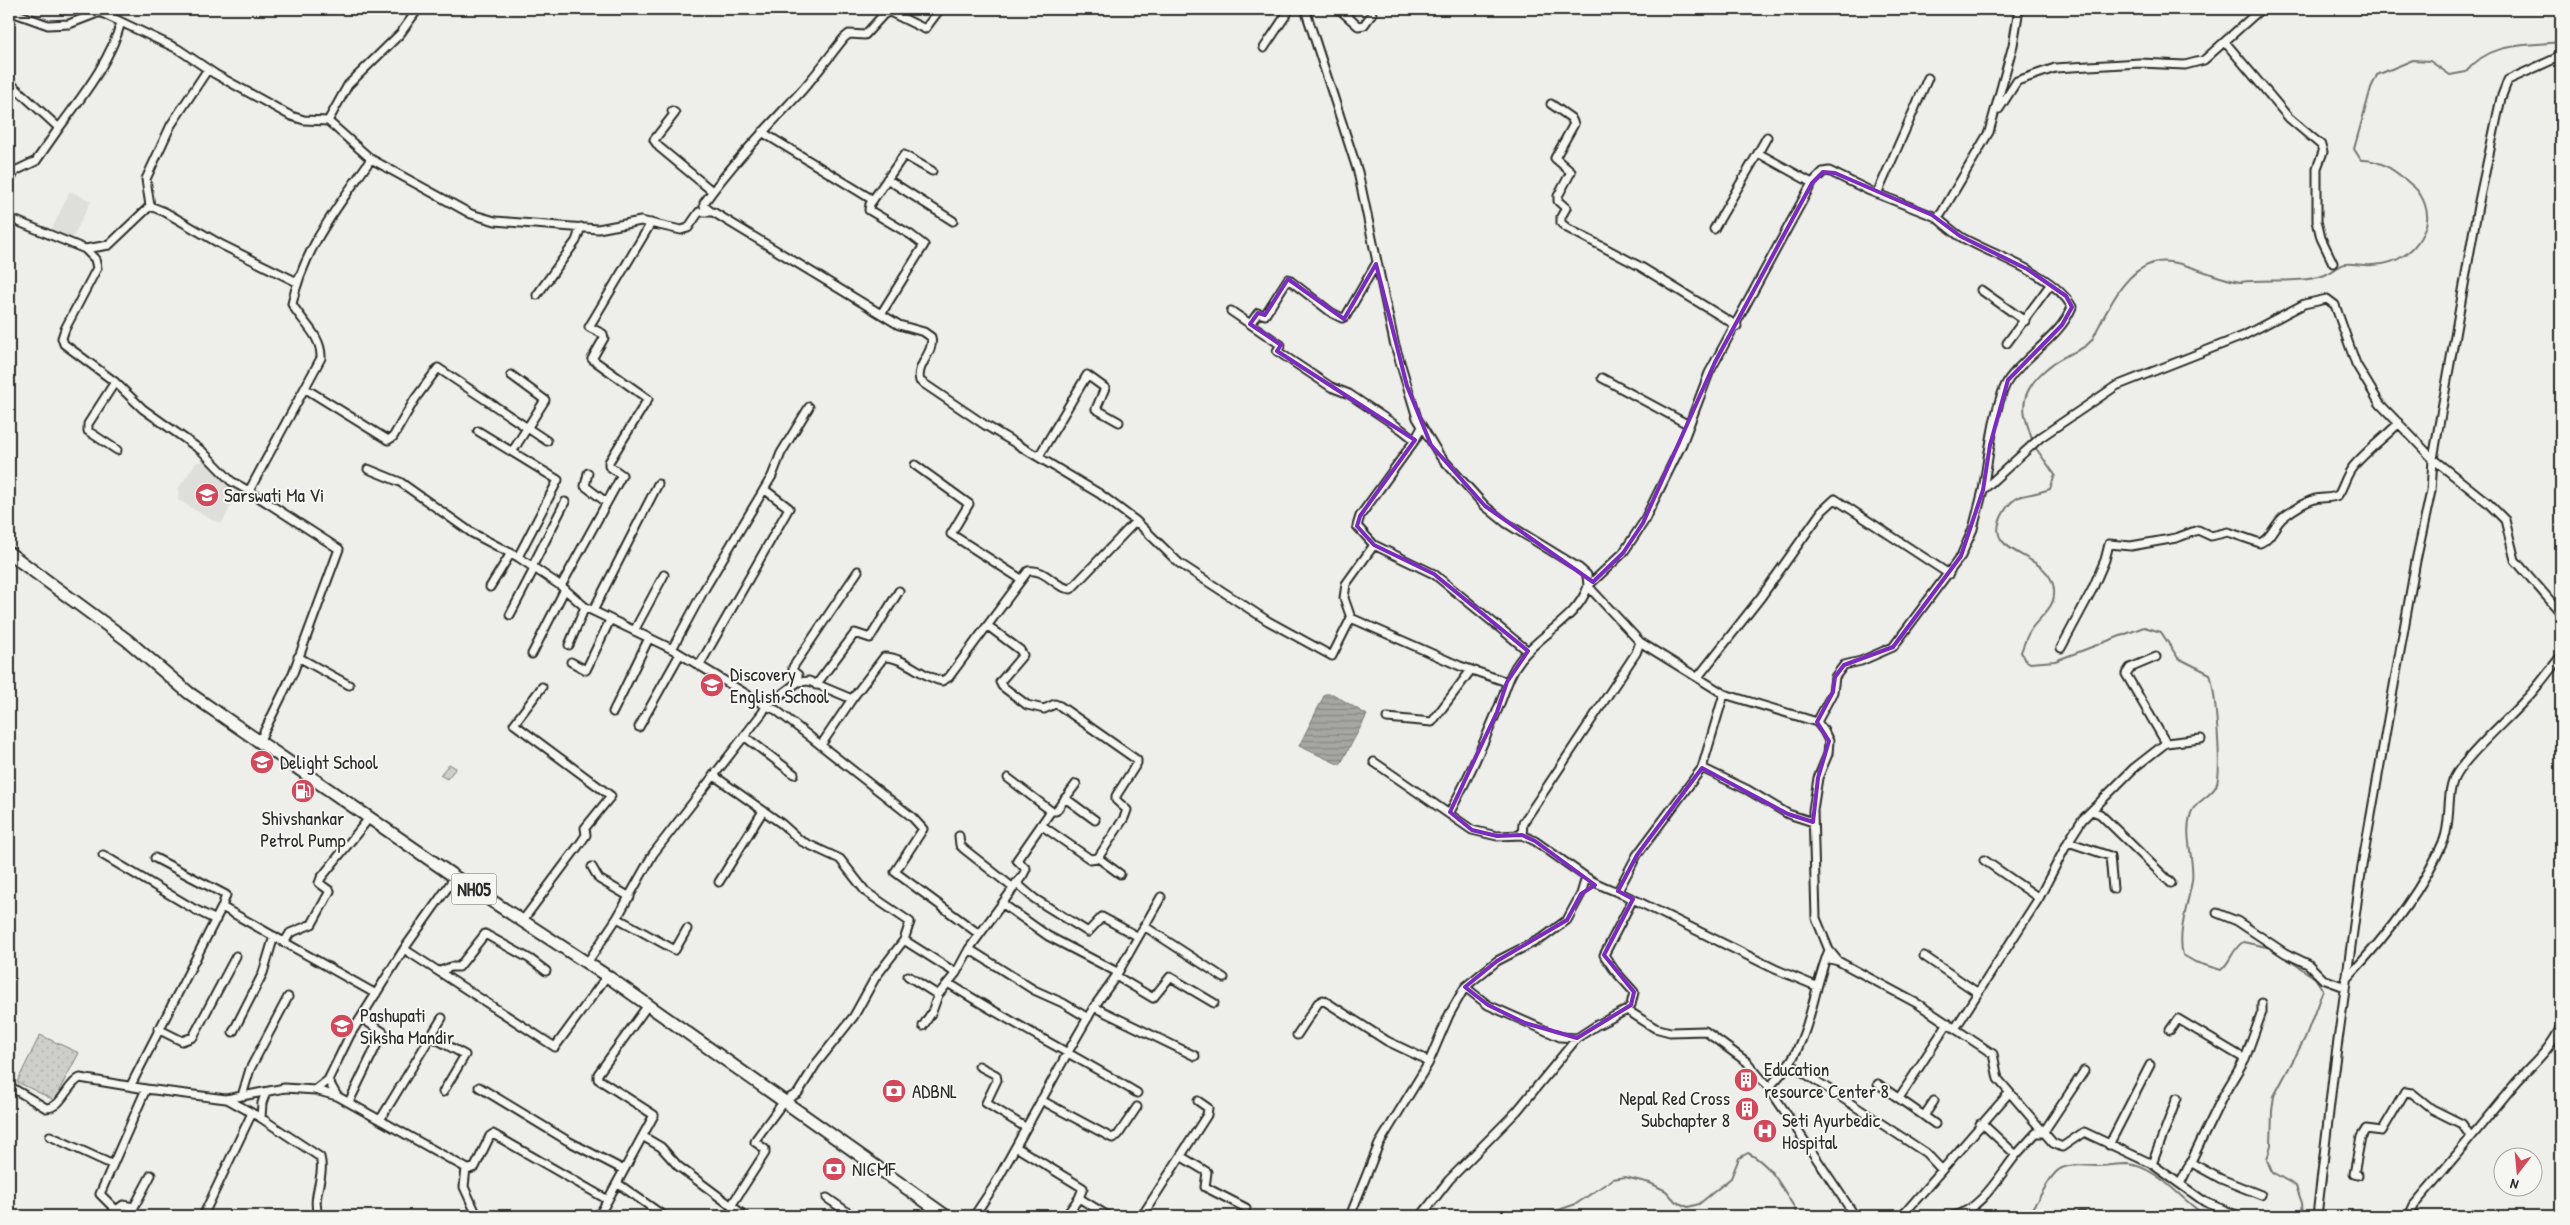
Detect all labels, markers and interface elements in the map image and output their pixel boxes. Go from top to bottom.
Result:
school or university icon: Sarswati Ma Vi [194,482,220,508]
place label: Sarswati Ma Vi [224,482,324,508]
place label: Discovery English School [730,661,830,709]
school or university icon: Discovery English School [699,672,725,698]
school or university icon: Delight School [249,749,275,775]
place label: Delight School [280,749,379,775]
fuel station icon: Shivshankar Petrol Pump [290,778,316,804]
place label: Shivshankar Petrol Pump [260,805,346,853]
road number: NH05 [452,874,496,904]
place label: Pashupati Siksha Mandir [360,1002,455,1050]
school or university icon: Pashupati Siksha Mandir [329,1013,355,1039]
place label: Education resource Center 8 [1764,1056,1889,1104]
building icon: Education resource Center 8 [1733,1067,1759,1093]
bank icon: ADBNL [881,1078,907,1104]
place label: ADBNL [912,1078,957,1104]
place label: Nepal Red Cross Subchapter 8 [1619,1085,1730,1133]
building icon: Nepal Red Cross Subchapter 8 [1734,1096,1760,1122]
place label: Seti Ayurbedic Hospital [1782,1107,1881,1155]
hospital icon: Seti Ayurbedic Hospital [1752,1118,1778,1144]
north arrow [2492,1148,2542,1198]
bank icon: NICMF [821,1156,847,1182]
place label: NICMF [852,1156,896,1182]
text: N [2508,1175,2520,1195]

